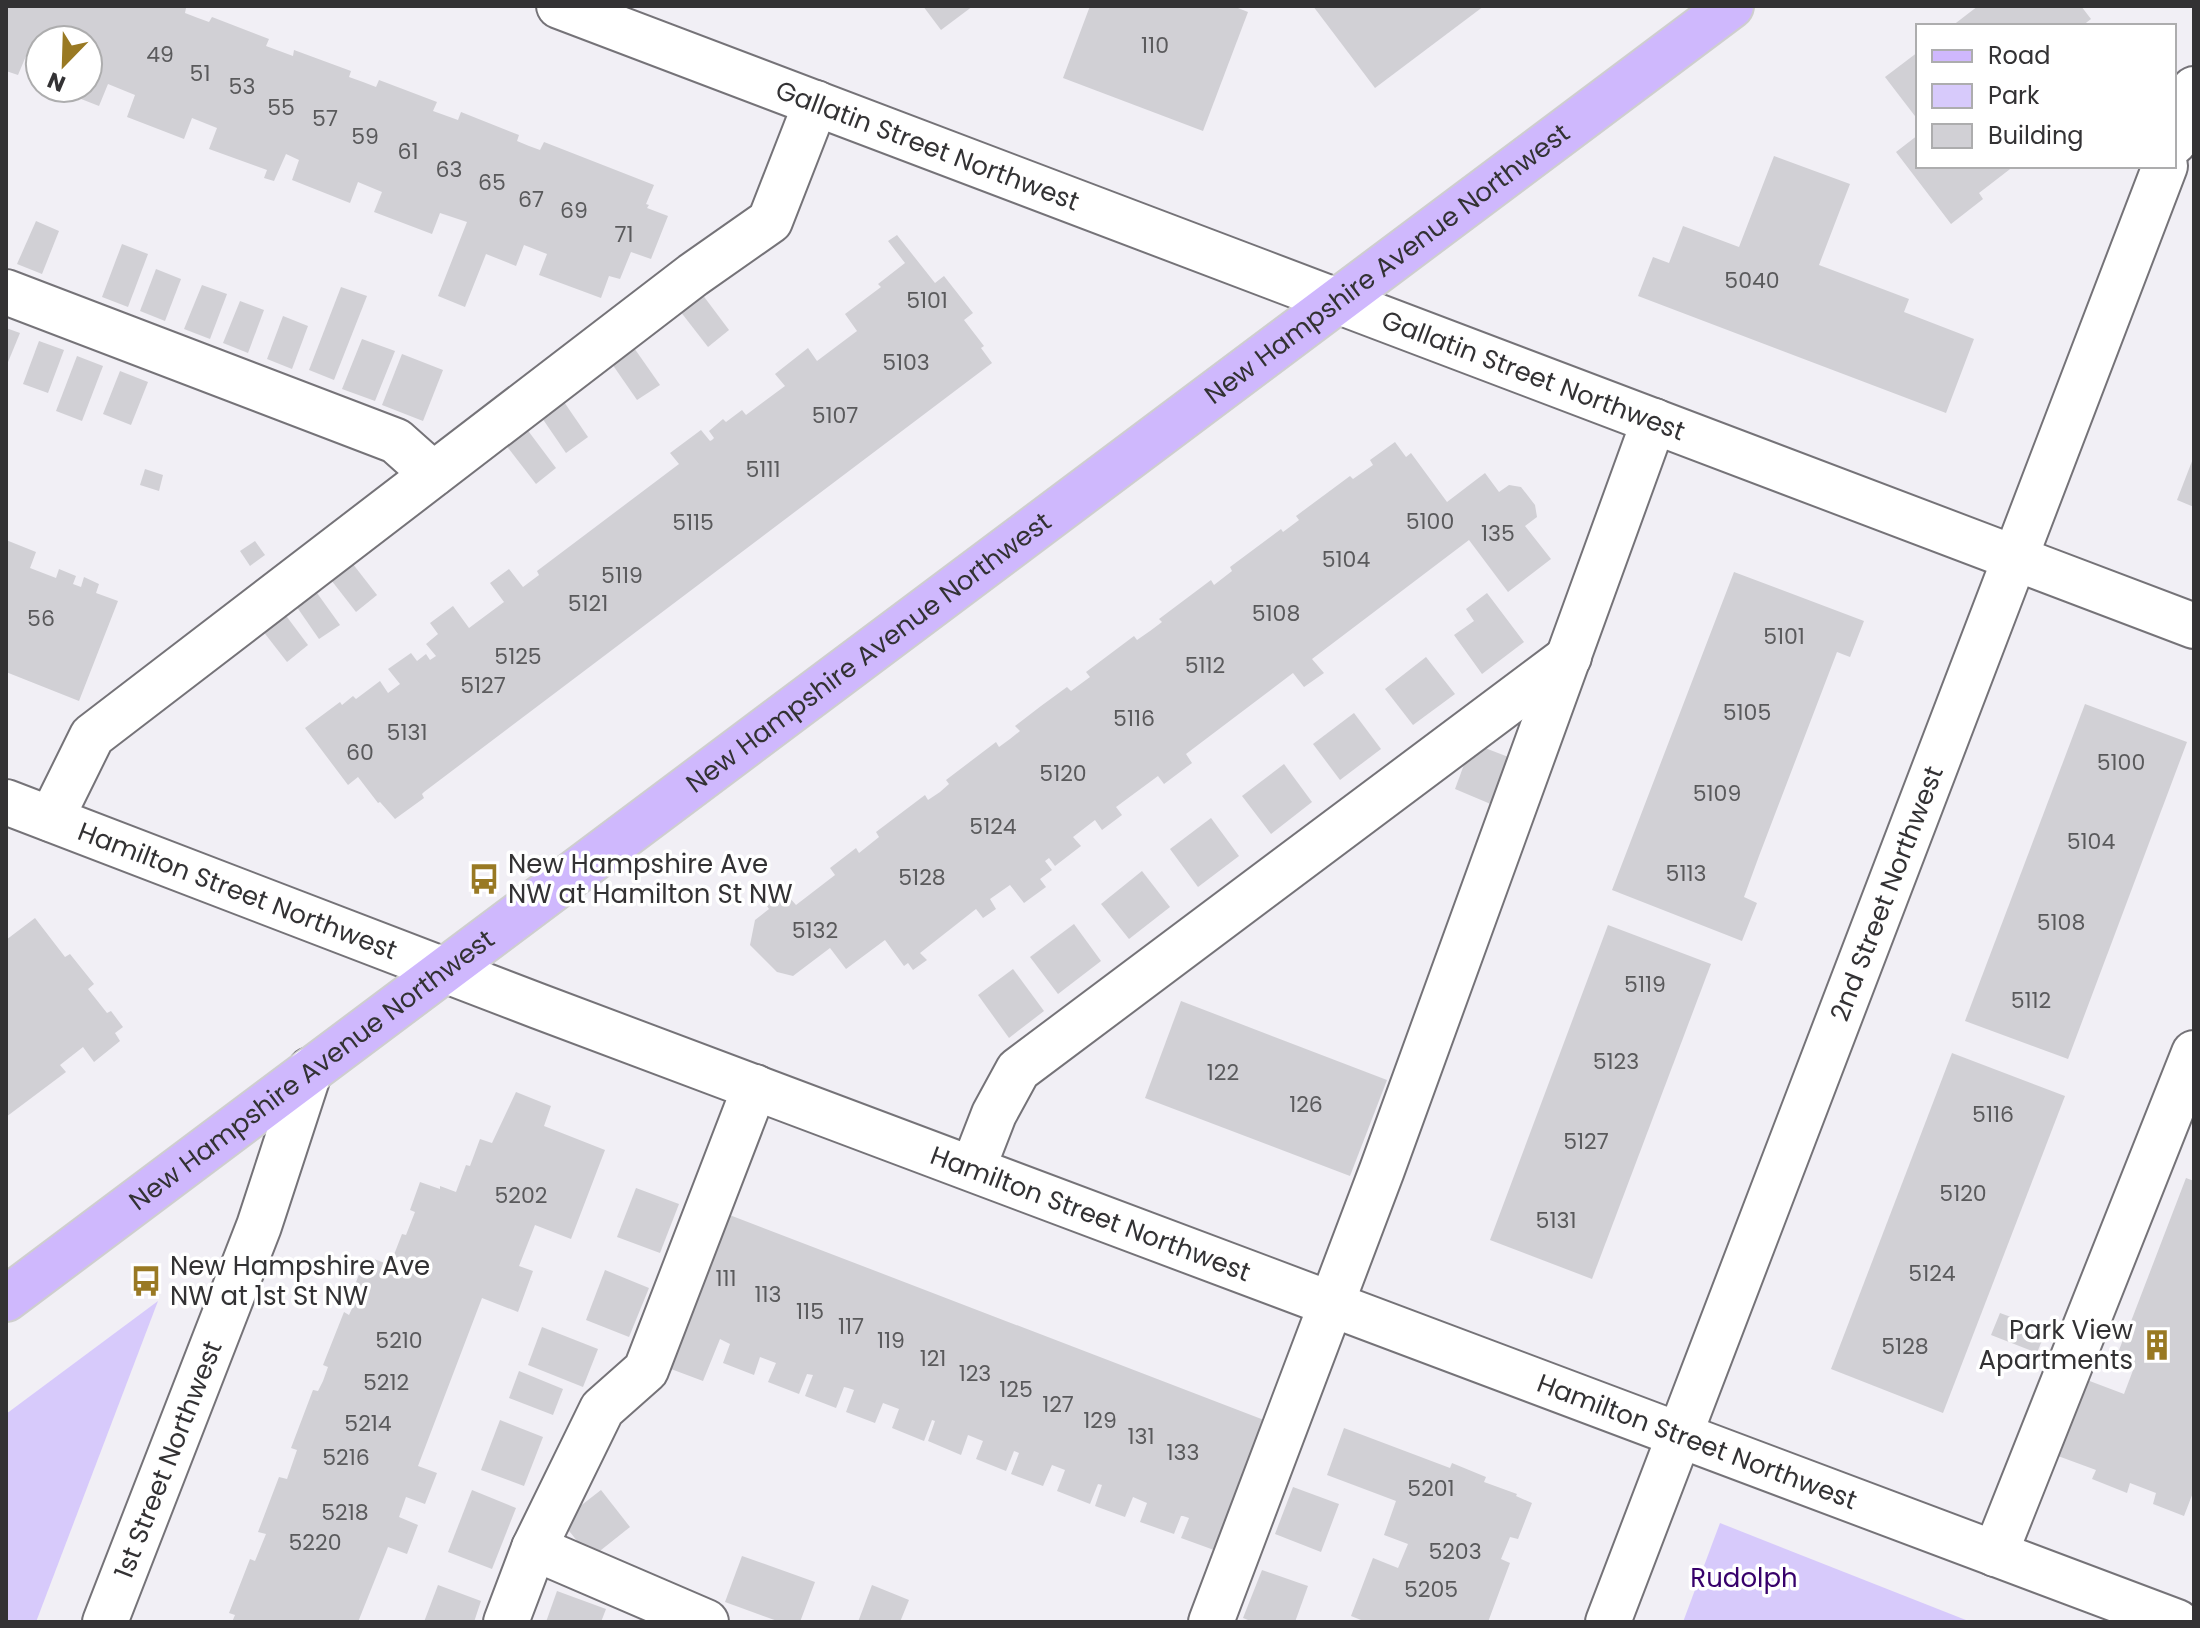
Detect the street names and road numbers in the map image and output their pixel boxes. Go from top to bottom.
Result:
street label: Gallatin Street Northwest [770,72,1084,220]
street label: New Hampshire Avenue Northwest [1197,115,1577,412]
street label: Gallatin Street Northwest [1376,302,1690,449]
street label: New Hampshire Avenue Northwest [679,504,1059,801]
street label: 2nd Street Northwest [1822,761,1952,1026]
street label: Hamilton Street Northwest [73,813,402,968]
street label: New Hampshire Avenue Northwest [122,921,502,1219]
street label: Hamilton Street Northwest [925,1137,1256,1290]
street label: 1st Street Northwest [105,1336,231,1584]
street label: Hamilton Street Northwest [1532,1365,1862,1518]

